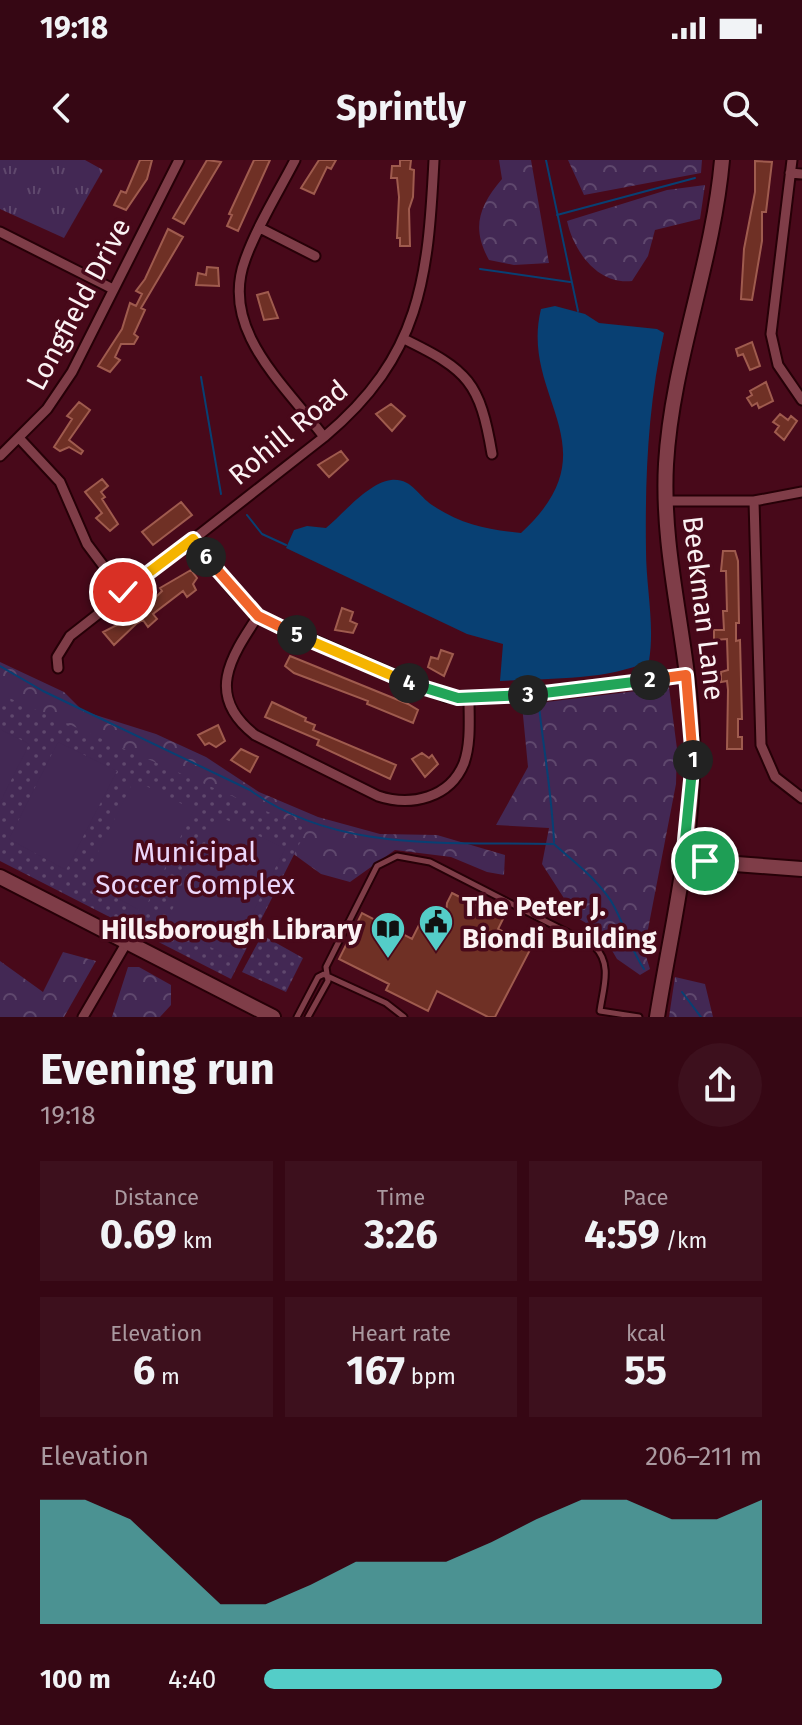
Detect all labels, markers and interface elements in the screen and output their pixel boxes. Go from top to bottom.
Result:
text: 19:18 [40,10,108,46]
icon: back [40,86,84,130]
text: Sprintly [336,86,466,130]
icon: search [718,86,762,130]
street label: Longfield Drive [19,213,138,396]
street label: Rohill Road [222,373,355,492]
street label: Beekman Lane [676,514,731,702]
pin: 6 [186,537,226,577]
text: 6 [200,543,212,570]
pin [89,558,157,626]
icon: check [101,570,145,614]
pin: 5 [277,615,317,655]
text: 5 [291,621,303,648]
pin: 2 [630,660,670,700]
pin: 4 [389,663,429,703]
text: 2 [644,666,656,693]
text: 4 [403,669,415,696]
pin: 3 [508,675,548,715]
text: 3 [522,681,534,708]
pin: 1 [673,740,713,780]
text: 1 [688,746,698,773]
pin [671,827,739,895]
park label: Municipal Soccer Complex [95,836,295,901]
icon: arrive [683,839,727,883]
place label: The Peter J. Biondi Building [462,890,657,955]
public building icon: The Peter J. Biondi Building [417,903,455,953]
library icon: Hillsborough Library [369,910,407,960]
place label: Hillsborough Library [101,913,362,946]
text: Evening run [40,1043,275,1096]
button: share [678,1043,762,1127]
text: 19:18 [40,1100,96,1131]
text: Distance [114,1184,199,1211]
text: Time [377,1184,425,1211]
text: Pace [623,1184,668,1211]
text: 0.69 [100,1211,177,1259]
text: 3:26 [364,1211,438,1259]
text: 4:59 [584,1211,660,1259]
text: km [177,1227,213,1254]
text: /km [660,1227,707,1254]
text: Elevation [110,1320,202,1347]
text: Heart rate [351,1320,451,1347]
text: kcal [626,1320,665,1347]
text: 6 [133,1347,155,1395]
text: 167 [346,1347,405,1395]
text: 55 [624,1347,667,1395]
text: m [155,1363,180,1390]
text: bpm [405,1363,456,1390]
text: Elevation [40,1441,149,1472]
text: 206–211 m [645,1441,762,1472]
text: 100 m [40,1664,111,1695]
text: 4:40 [168,1664,216,1695]

